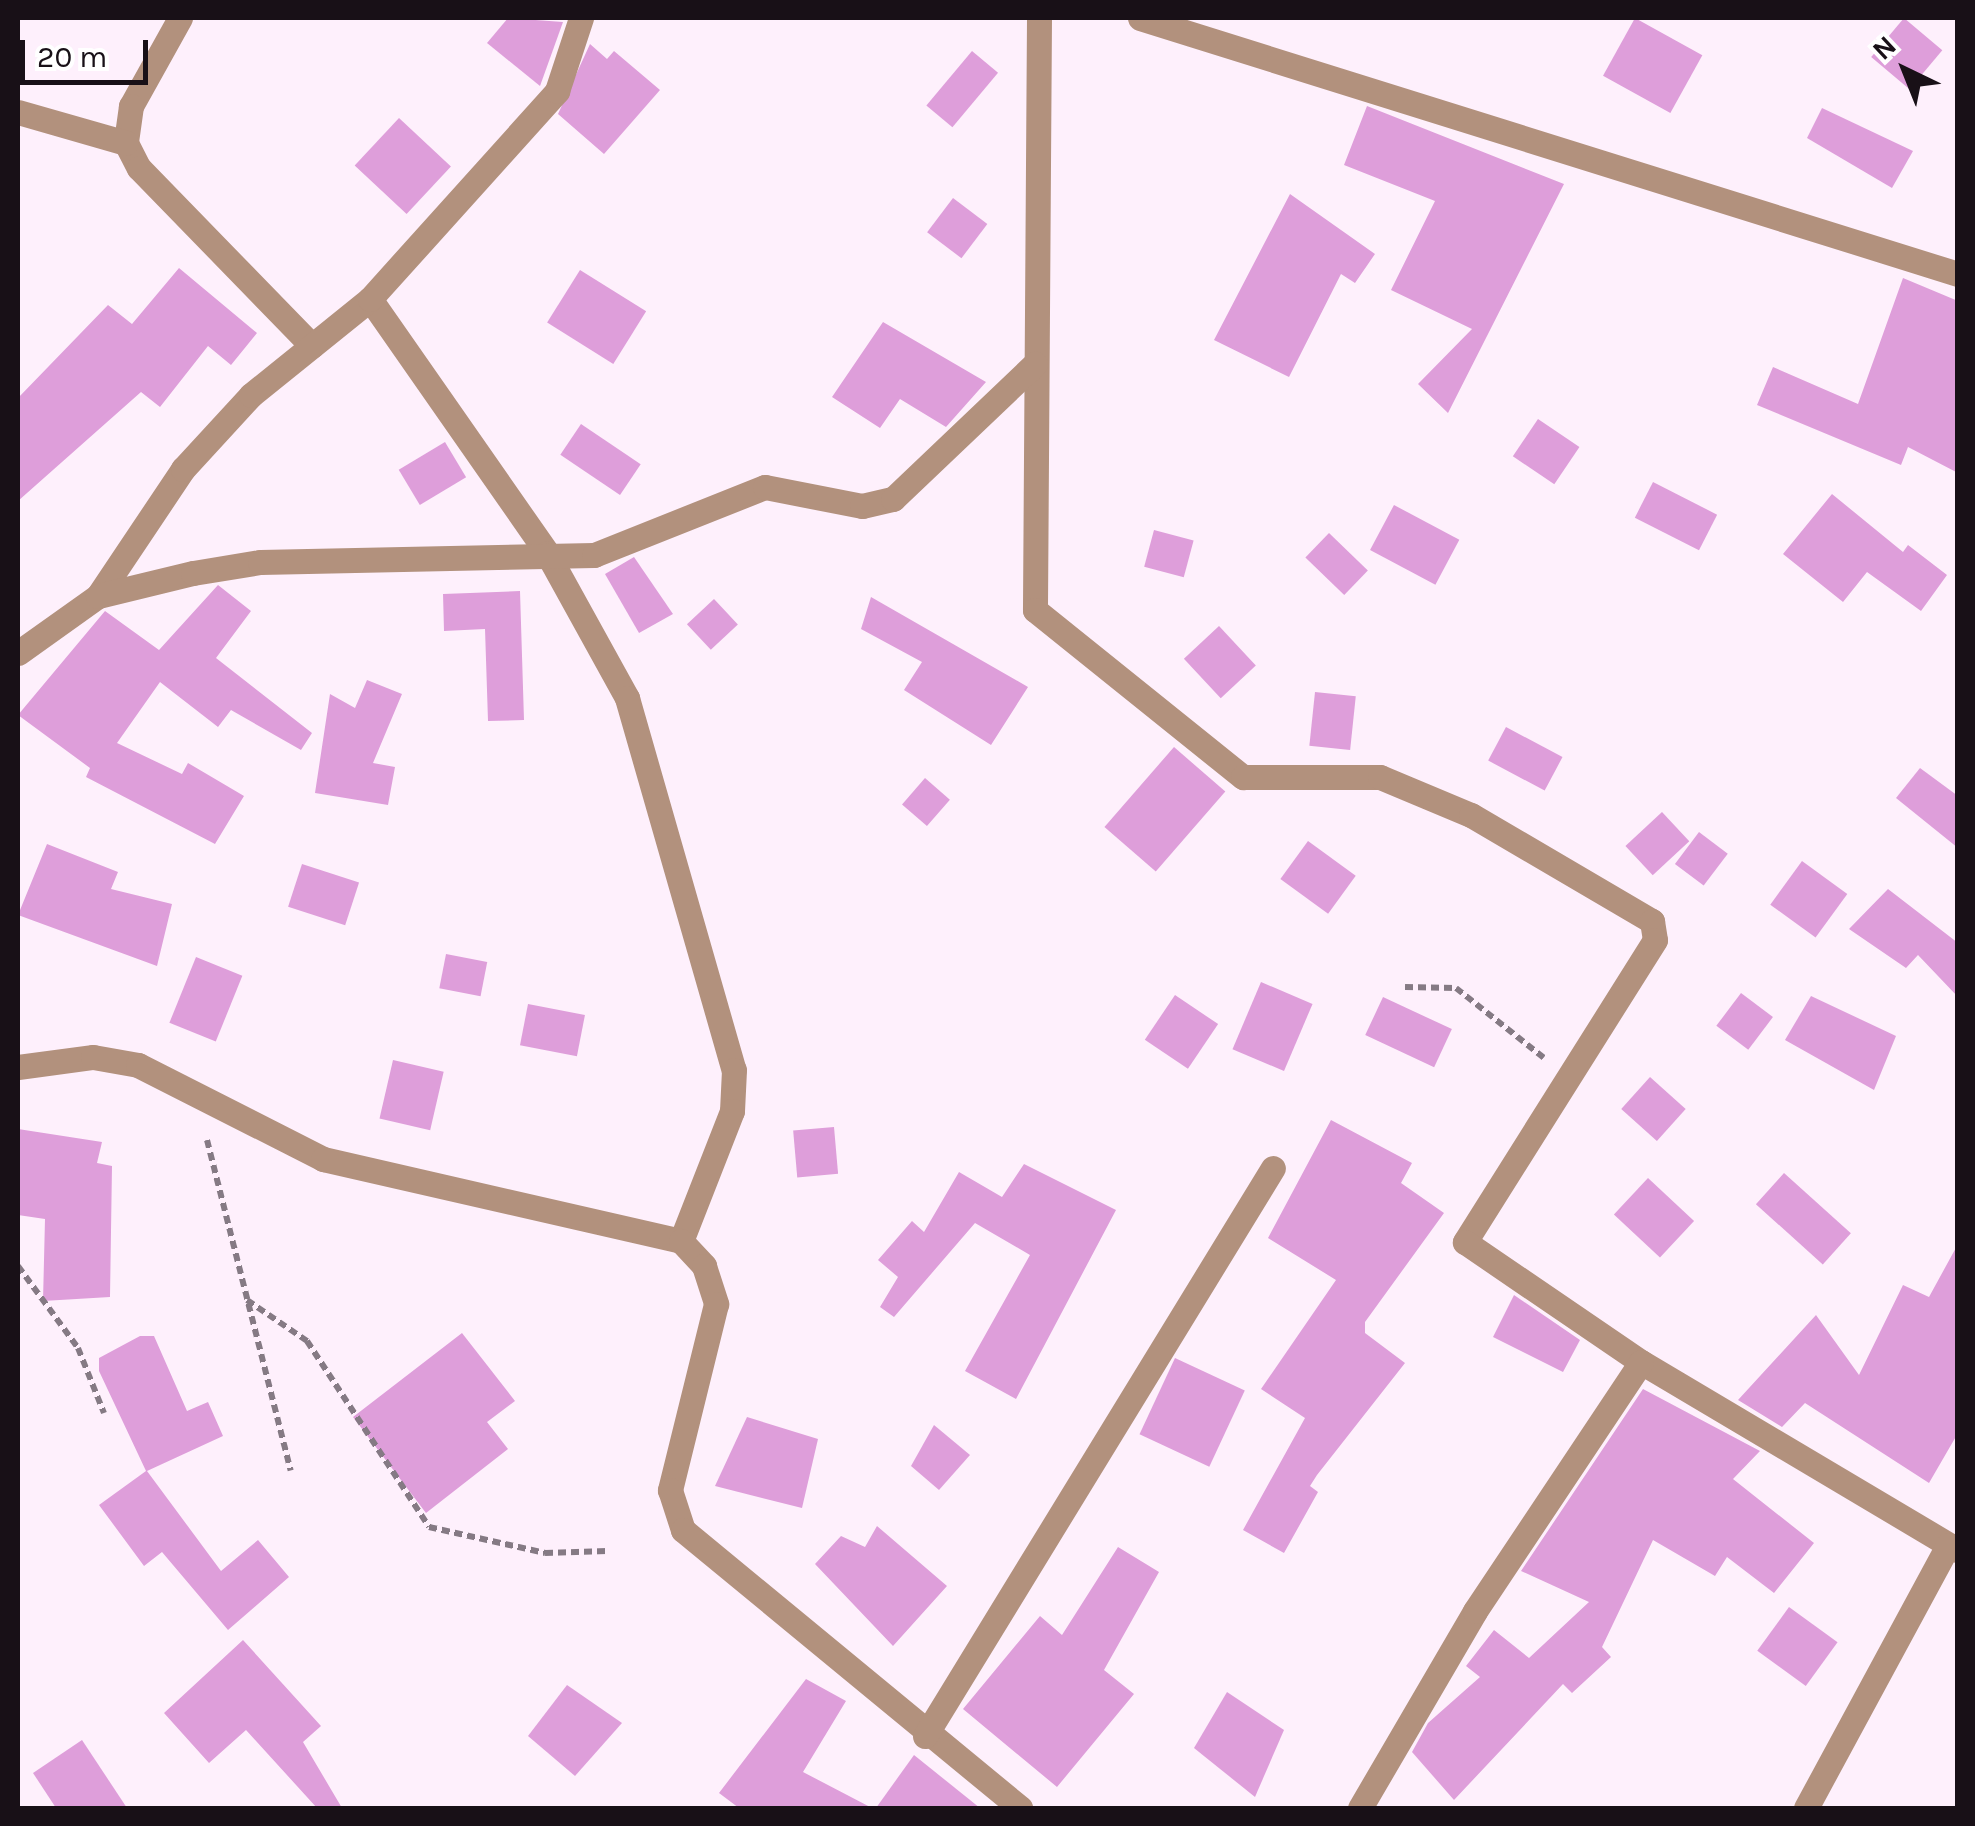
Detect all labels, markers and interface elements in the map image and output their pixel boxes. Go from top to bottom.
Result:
scale bar [25,20,152,82]
north arrow [1855,20,1955,120]
text: N [1866,29,1903,67]
text: 20 m [37,39,107,75]

